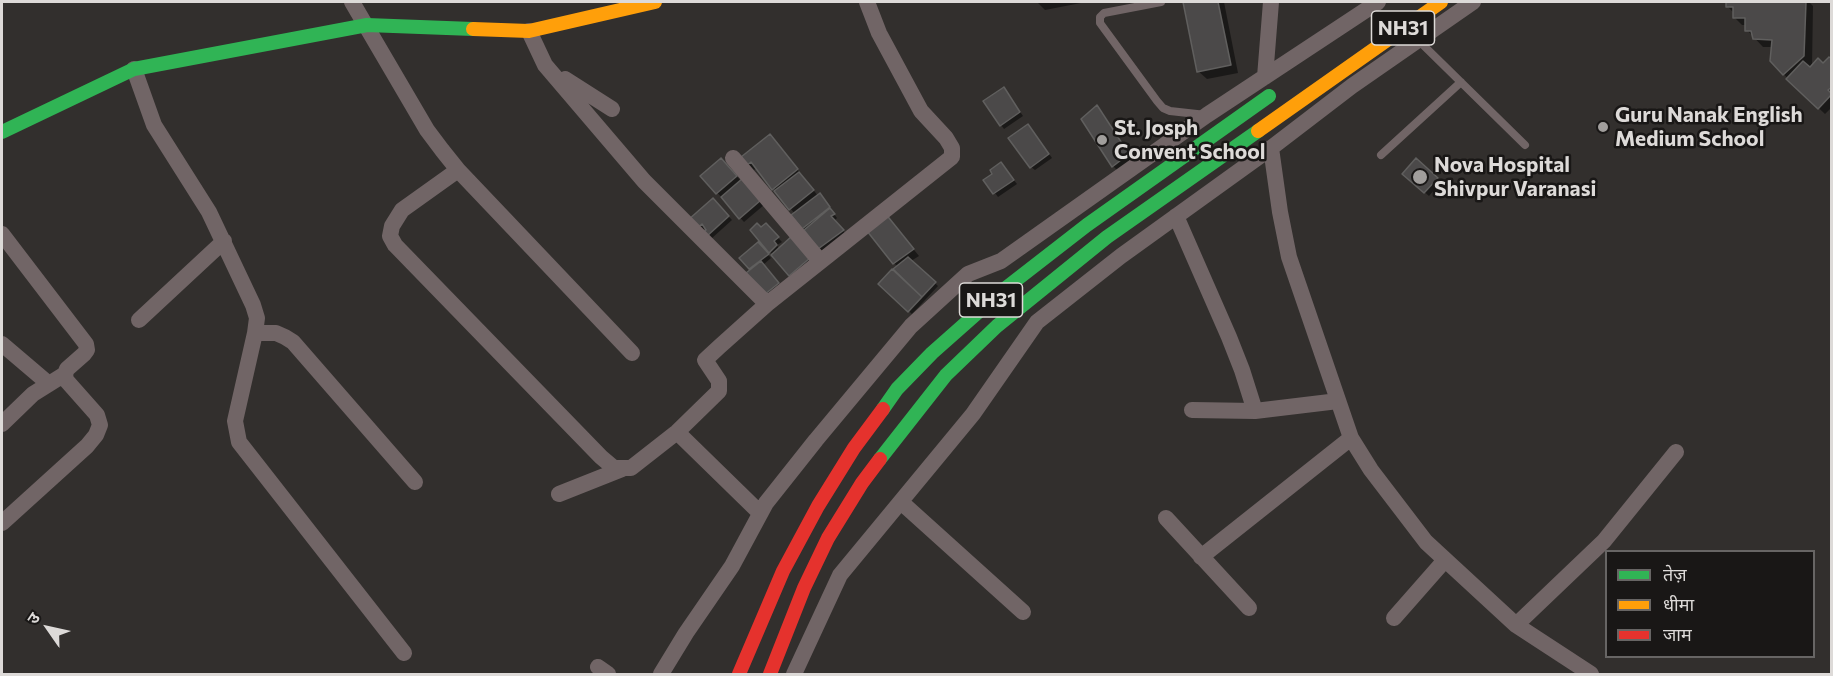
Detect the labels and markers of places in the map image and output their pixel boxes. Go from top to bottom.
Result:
place label: Guru Nanak English Medium School [1615,102,1803,152]
place label: St. Josph Convent School [1114,115,1266,165]
marker: Guru Nanak English Medium School [1596,120,1610,134]
marker: St. Josph Convent School [1095,133,1109,147]
place label: Nova Hospital Shivpur Varanasi [1434,152,1596,202]
marker: Nova Hospital Shivpur Varanasi [1411,168,1429,186]

